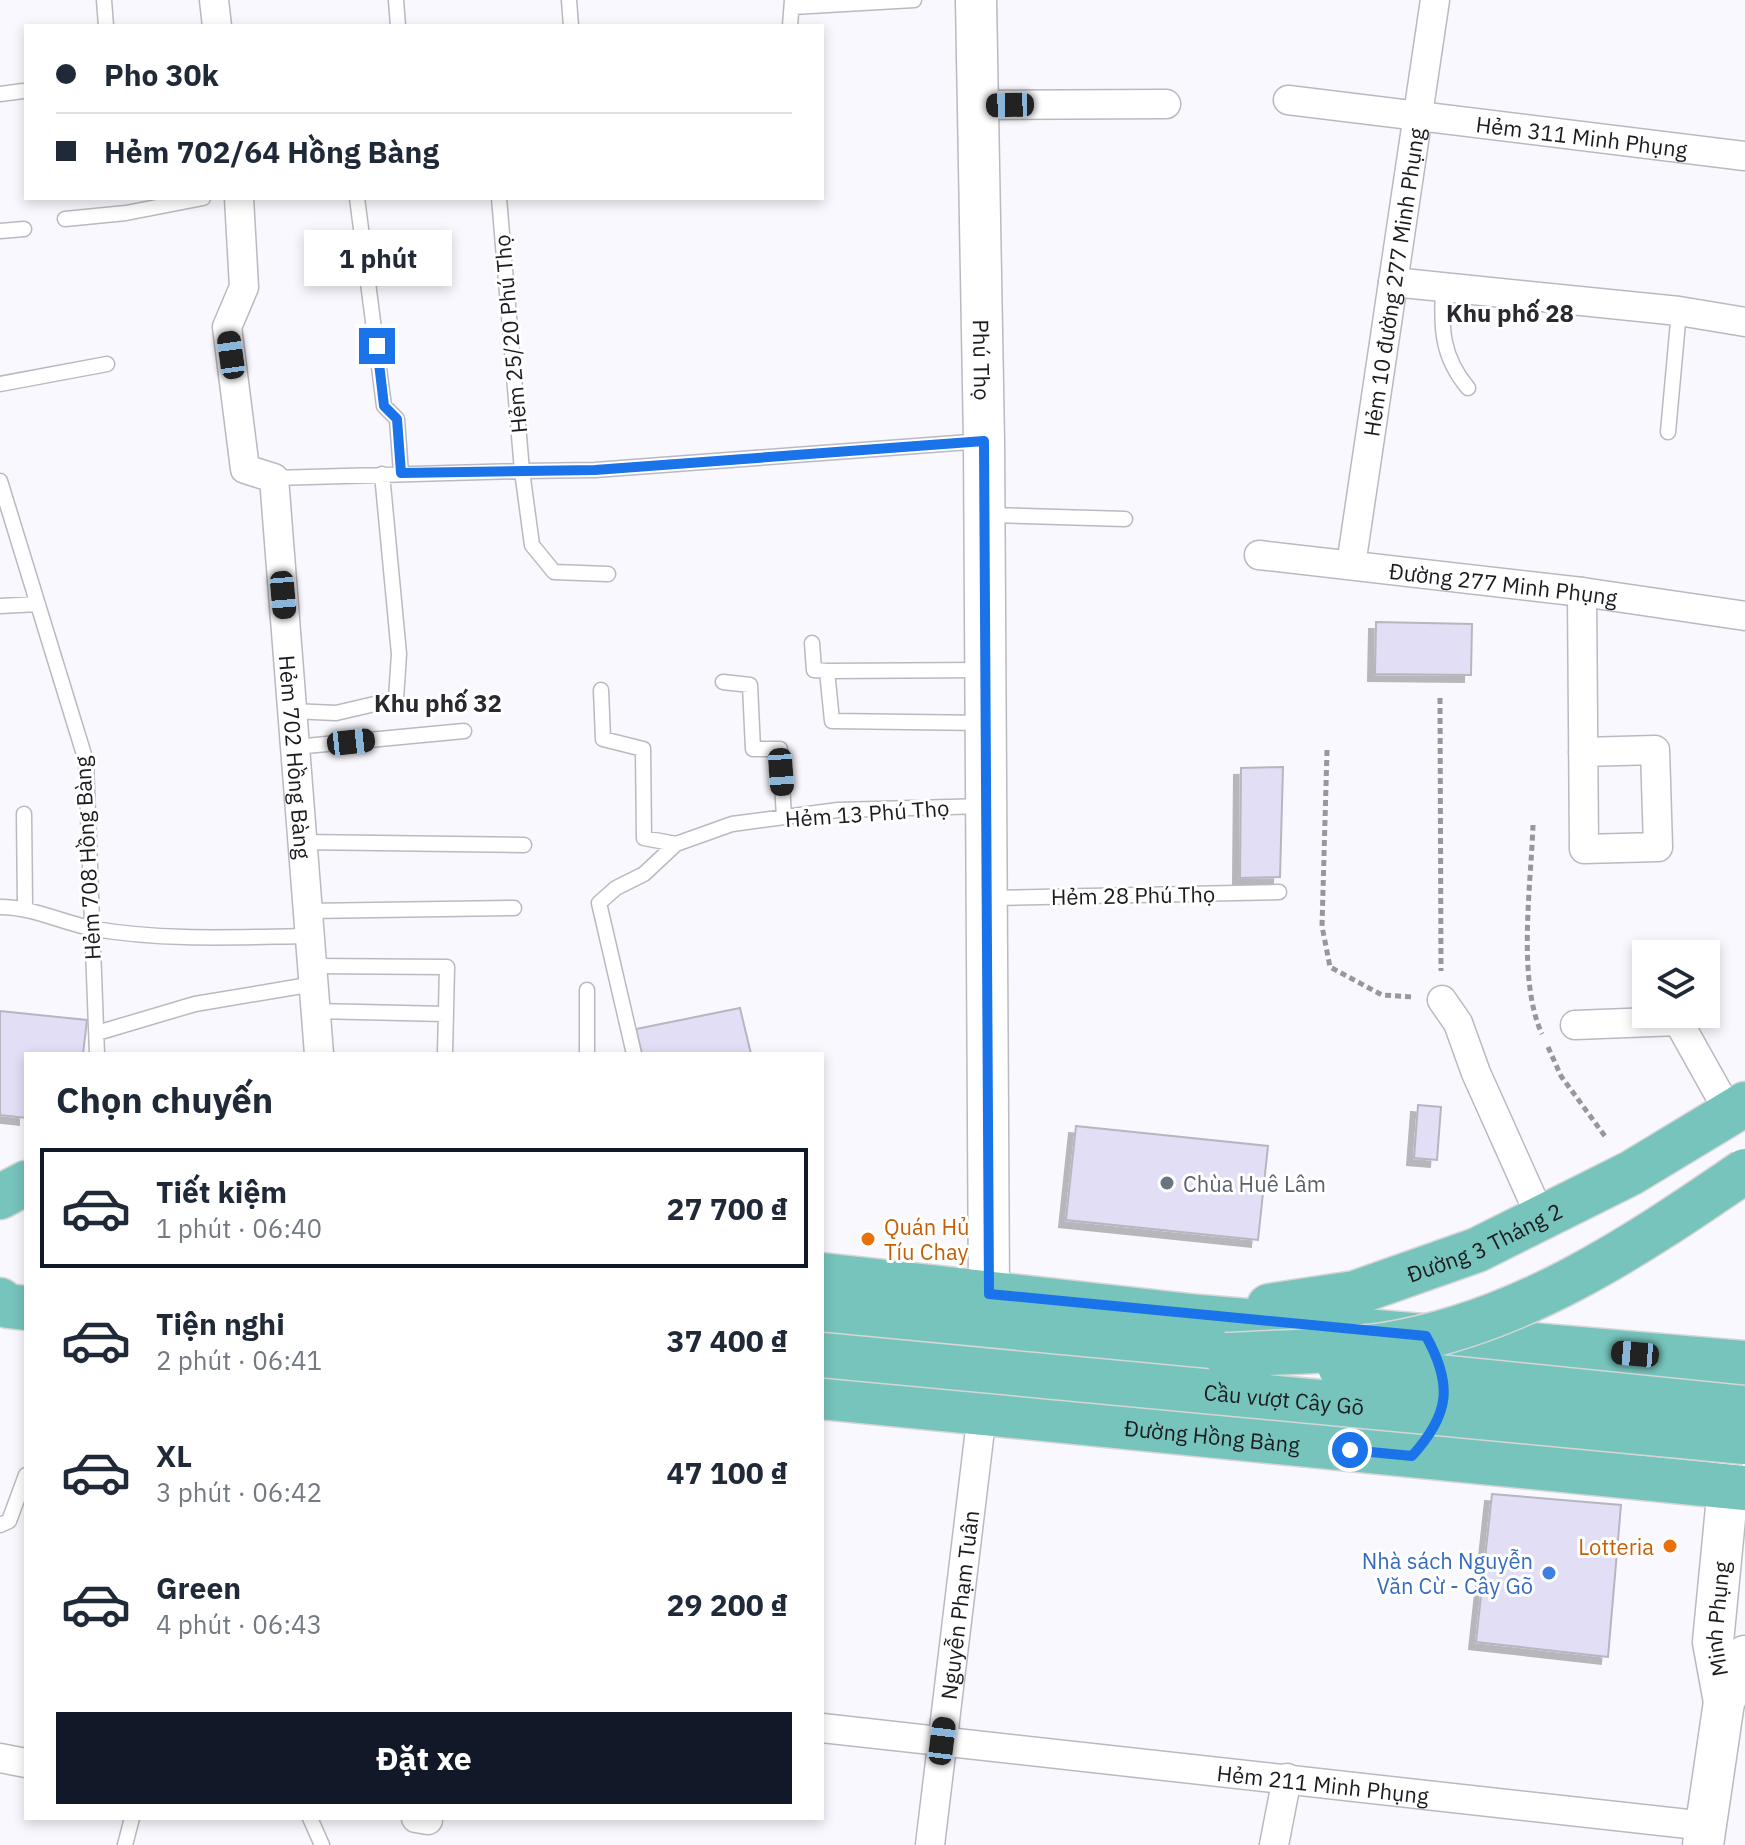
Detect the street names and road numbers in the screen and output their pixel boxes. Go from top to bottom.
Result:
street label: Hẻm 311 Minh Phụng [1474,109,1690,163]
street label: Hẻm 10 đường 277 Minh Phụng [1356,126,1430,438]
street label: Hẻm 25/20 Phú Thọ [487,233,533,435]
street label: Phú Thọ [967,319,998,401]
street label: Đường 277 Minh Phụng [1388,556,1620,612]
street label: Hẻm 702 Hồng Bàng [273,654,318,860]
street label: Hẻm 708 Hồng Bàng [67,755,107,961]
street label: Hẻm 13 Phú Thọ [784,793,950,833]
street label: Hẻm 28 Phú Thọ [1050,879,1216,911]
street label: Đường 3 Tháng 2 [1403,1195,1567,1288]
street label: Cầu vượt Cây Gõ [1203,1377,1365,1421]
street label: Đường Hồng Bàng [1123,1412,1302,1459]
street label: Nguyễn Phạm Tuân [933,1508,985,1701]
street label: Minh Phụng [1699,1560,1735,1679]
street label: Hẻm 211 Minh Phụng [1216,1757,1431,1810]

